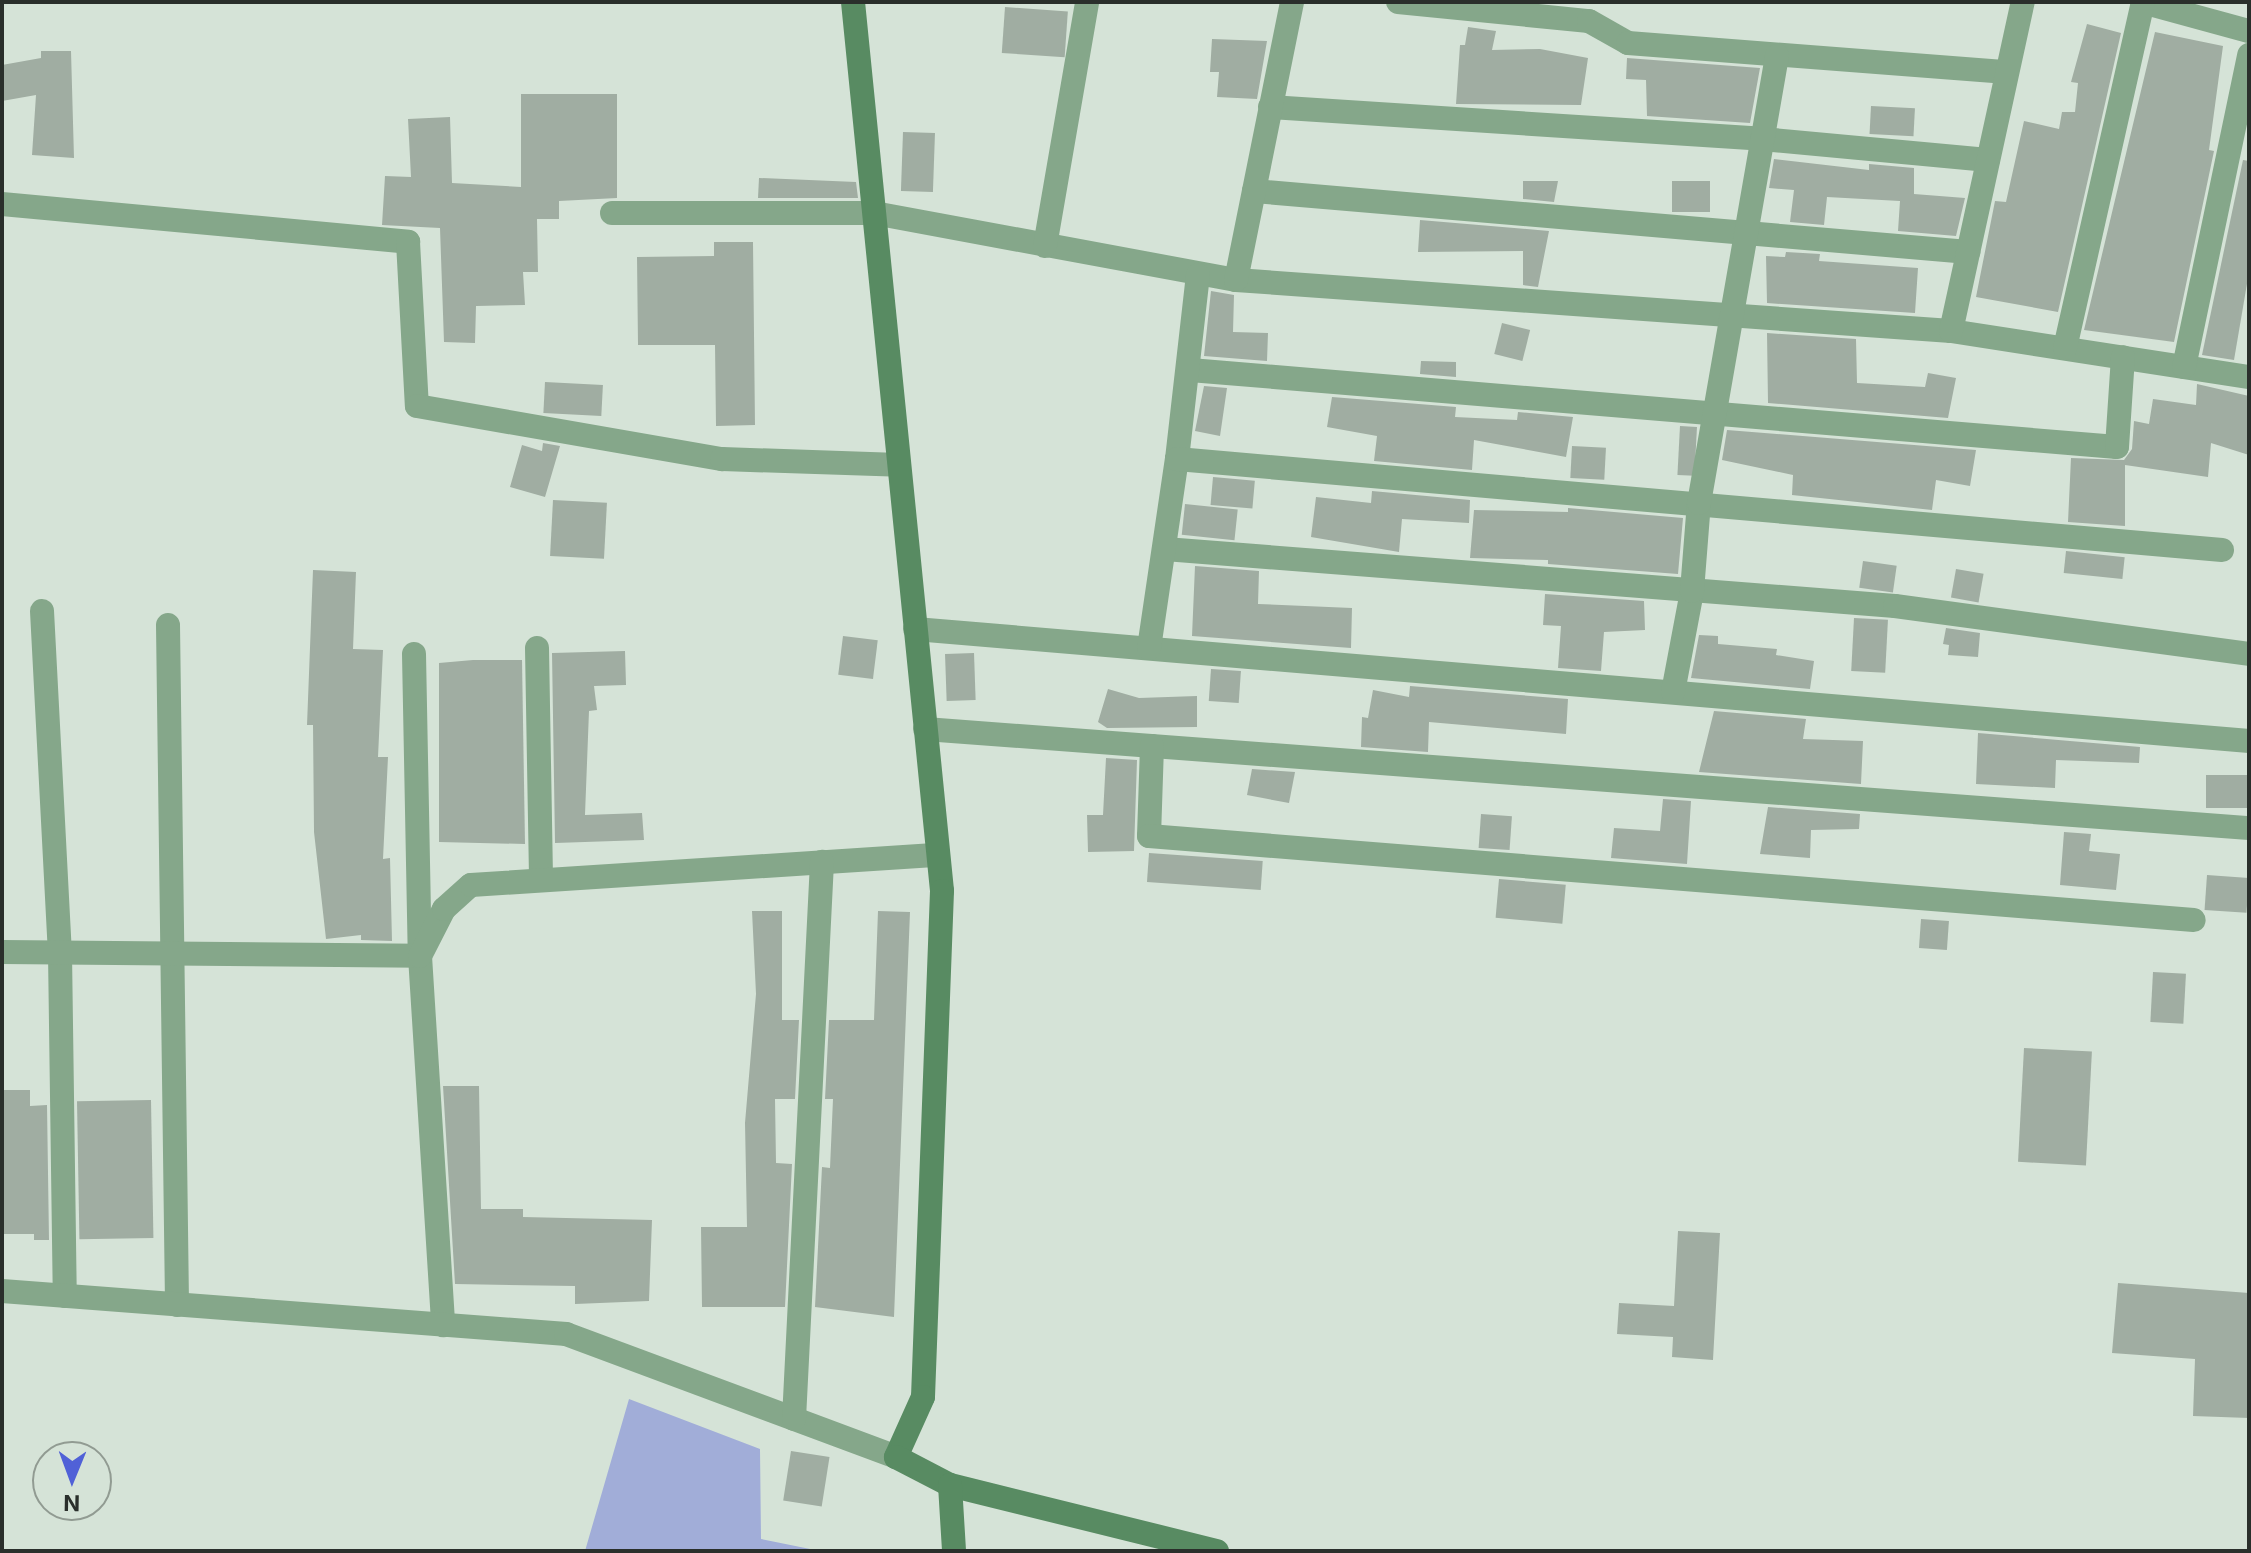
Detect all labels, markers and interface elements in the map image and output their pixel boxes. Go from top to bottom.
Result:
north arrow [32,1441,112,1521]
text: N [63,1490,80,1516]

